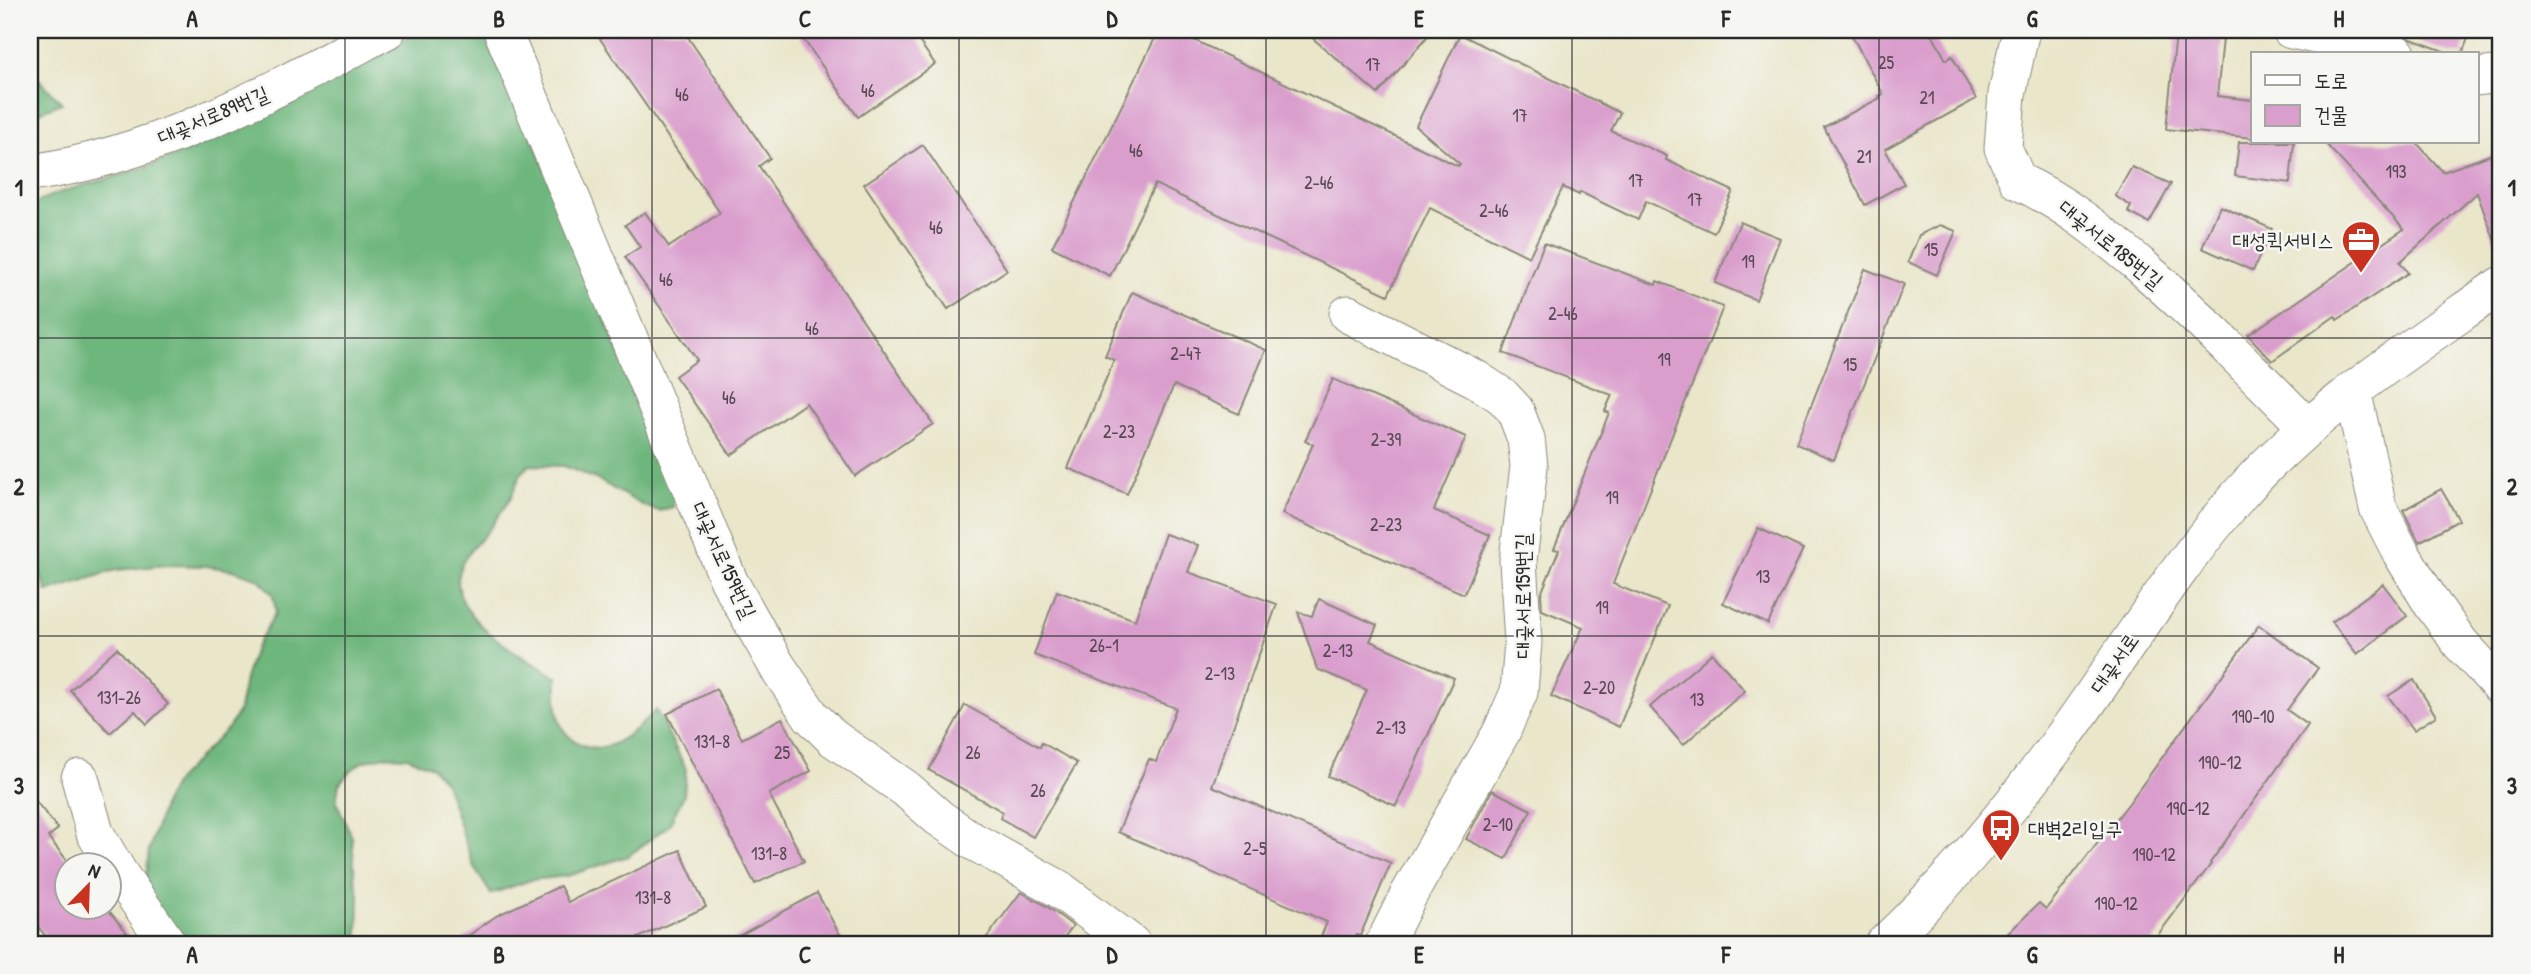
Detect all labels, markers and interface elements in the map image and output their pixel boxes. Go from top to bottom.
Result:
text: A [186,3,198,34]
text: B [493,3,505,34]
text: C [799,3,811,34]
text: D [1107,3,1119,34]
text: E [1414,3,1425,34]
text: F [1721,3,1732,34]
text: G [2026,3,2038,34]
text: H [2334,3,2345,34]
house number: 25 [1878,50,1894,75]
house number: 17 [1365,52,1381,77]
legend [2251,52,2478,144]
text: 도로 [2314,66,2348,95]
house number: 46 [861,78,875,103]
street label: 대곶서로89번길 [153,79,273,151]
house number: 46 [675,82,689,107]
house number: 21 [1920,85,1934,110]
text: 건물 [2314,100,2348,129]
house number: 17 [1512,103,1528,128]
house number: 46 [1129,138,1143,163]
house number: 21 [1857,144,1871,169]
house number: 193 [2385,159,2407,184]
house number: 17 [1628,168,1644,193]
house number: 2-46 [1304,170,1334,195]
text: 1 [15,172,23,203]
text: 1 [2508,172,2516,203]
house number: 17 [1687,187,1703,212]
street label: 대곶서로185번길 [2053,193,2170,295]
house number: 2-46 [1479,198,1509,223]
house number: 46 [929,215,943,240]
office icon: 대성퀵서비스 [2340,219,2382,274]
place label: 대성퀵서비스 [2233,226,2334,255]
house number: 15 [1924,237,1938,262]
house number: 19 [1741,249,1755,274]
house number: 46 [659,267,673,292]
house number: 2-46 [1548,301,1578,326]
house number: 46 [805,316,819,341]
house number: 2-47 [1170,341,1202,366]
house number: 19 [1657,347,1671,372]
house number: 15 [1843,352,1857,377]
house number: 46 [722,385,736,410]
house number: 2-23 [1103,419,1135,444]
house number: 2-39 [1371,427,1402,452]
text: 2 [14,471,25,502]
text: 2 [2507,471,2518,502]
house number: 19 [1605,485,1619,510]
street label: 대곶서로159번길 [684,497,764,623]
house number: 2-23 [1370,512,1402,537]
street label: 대곶서로159번길 [1508,533,1537,659]
house number: 13 [1756,564,1770,589]
house number: 19 [1595,595,1609,620]
street label: 대곶서로 [2083,627,2145,699]
house number: 26-1 [1089,633,1119,658]
house number: 2-13 [1323,638,1353,663]
house number: 2-13 [1205,661,1235,686]
house number: 2-20 [1583,675,1615,700]
house number: 131-26 [97,685,141,710]
house number: 13 [1690,687,1704,712]
house number: 190-10 [2231,704,2275,729]
house number: 2-13 [1376,715,1406,740]
house number: 131-8 [694,729,730,754]
house number: 25 [774,740,790,765]
house number: 26 [965,740,981,765]
house number: 190-12 [2198,750,2242,775]
text: 3 [14,770,24,801]
text: 3 [2507,770,2517,801]
house number: 26 [1030,778,1046,803]
house number: 190-12 [2166,796,2210,821]
bus stop icon: 대벽2리입구 [1980,807,2022,862]
house number: 2-10 [1483,812,1513,837]
place label: 대벽2리입구 [2028,814,2122,843]
house number: 2-5 [1243,836,1267,861]
house number: 131-8 [751,841,787,866]
house number: 190-12 [2132,842,2176,867]
north arrow [52,852,122,922]
text: N [85,856,104,884]
house number: 131-8 [635,885,671,910]
house number: 190-12 [2094,891,2138,916]
text: A [186,939,198,970]
text: B [493,939,505,970]
text: C [799,939,811,970]
text: D [1107,939,1119,970]
text: E [1414,939,1425,970]
text: F [1721,939,1732,970]
text: G [2026,939,2038,970]
text: H [2334,939,2345,970]

